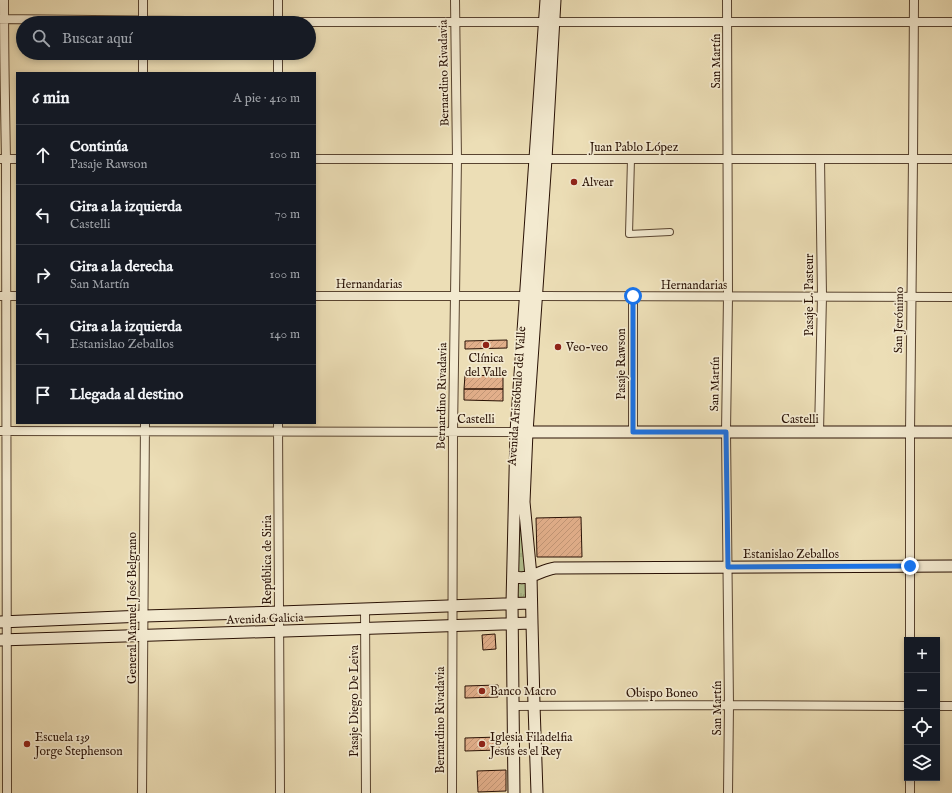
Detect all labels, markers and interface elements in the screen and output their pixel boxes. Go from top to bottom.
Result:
search box [16,16,316,60]
street label: Bernardino Rivadavia [436,19,452,127]
icon: search [30,27,52,49]
text: Buscar aquí [62,29,132,48]
street label: San Martín [709,33,724,88]
text: 6 min [32,88,70,109]
text: A pie · 410 m [233,90,300,107]
text: Continúa [70,137,128,156]
street label: Juan Pablo López [588,140,679,156]
icon: ahead [32,144,54,166]
text: 100 m [270,146,300,163]
text: Pasaje Rawson [70,156,147,173]
place label: Alvear [581,175,614,190]
marker: Alvear [569,177,579,187]
text: Gira a la izquierda [70,197,182,216]
icon: left [32,204,54,226]
text: 70 m [275,206,300,223]
text: Castelli [70,216,111,233]
street label: Pasaje L. Pasteur [802,253,817,336]
text: Gira a la derecha [70,257,173,276]
icon: right [32,264,54,286]
text: 100 m [270,266,300,283]
text: San Martín [70,276,130,293]
street label: Hernandarias [336,277,402,292]
street label: Hernandarias [661,278,727,293]
street label: San Jerónimo [891,286,908,353]
route start [624,287,642,305]
text: Gira a la izquierda [70,317,182,336]
icon: left [32,324,54,346]
street label: Avenida Aristóbulo del Valle [505,325,529,467]
text: 140 m [270,326,300,343]
street label: Pasaje Rawson [614,328,629,400]
text: Estanislao Zeballos [70,336,174,353]
marker: Clínica del Valle [481,340,491,350]
place label: Veo-veo [565,340,609,355]
street label: Bernardino Rivadavia [434,342,450,450]
marker: Veo-veo [553,342,563,352]
place label: Clínica del Valle [465,351,508,380]
street label: San Martín [707,356,723,412]
icon: arrive [32,384,54,406]
text: Llegada al destino [70,385,183,404]
street label: Castelli [457,412,495,427]
street label: Castelli [781,412,819,427]
street label: República de Siria [260,514,276,605]
street label: General Manuel José Belgrano [125,531,141,684]
street label: Estanislao Zeballos [743,547,839,562]
route end [901,557,919,575]
street label: Avenida Galicia [225,610,305,628]
map controls [904,637,940,781]
button: + [904,637,940,673]
street label: Pasaje Diego De Leiva [347,644,362,757]
street label: Bernardino Rivadavia [433,666,448,773]
button: − [904,673,940,709]
street label: San Martín [710,680,725,735]
place label: Banco Macro [490,684,557,699]
marker: Banco Macro [477,686,487,696]
street label: Obispo Boneo [626,686,699,702]
button: locate [904,709,940,745]
place label: Escuela 139 Jorge Stephenson [33,730,123,760]
place label: Iglesia Filadelfia Jesús es el Rey [488,730,573,760]
marker: Escuela 139 Jorge Stephenson [22,739,32,749]
marker: Iglesia Filadelfia Jesús es el Rey [477,739,487,749]
button: layers [904,745,940,781]

